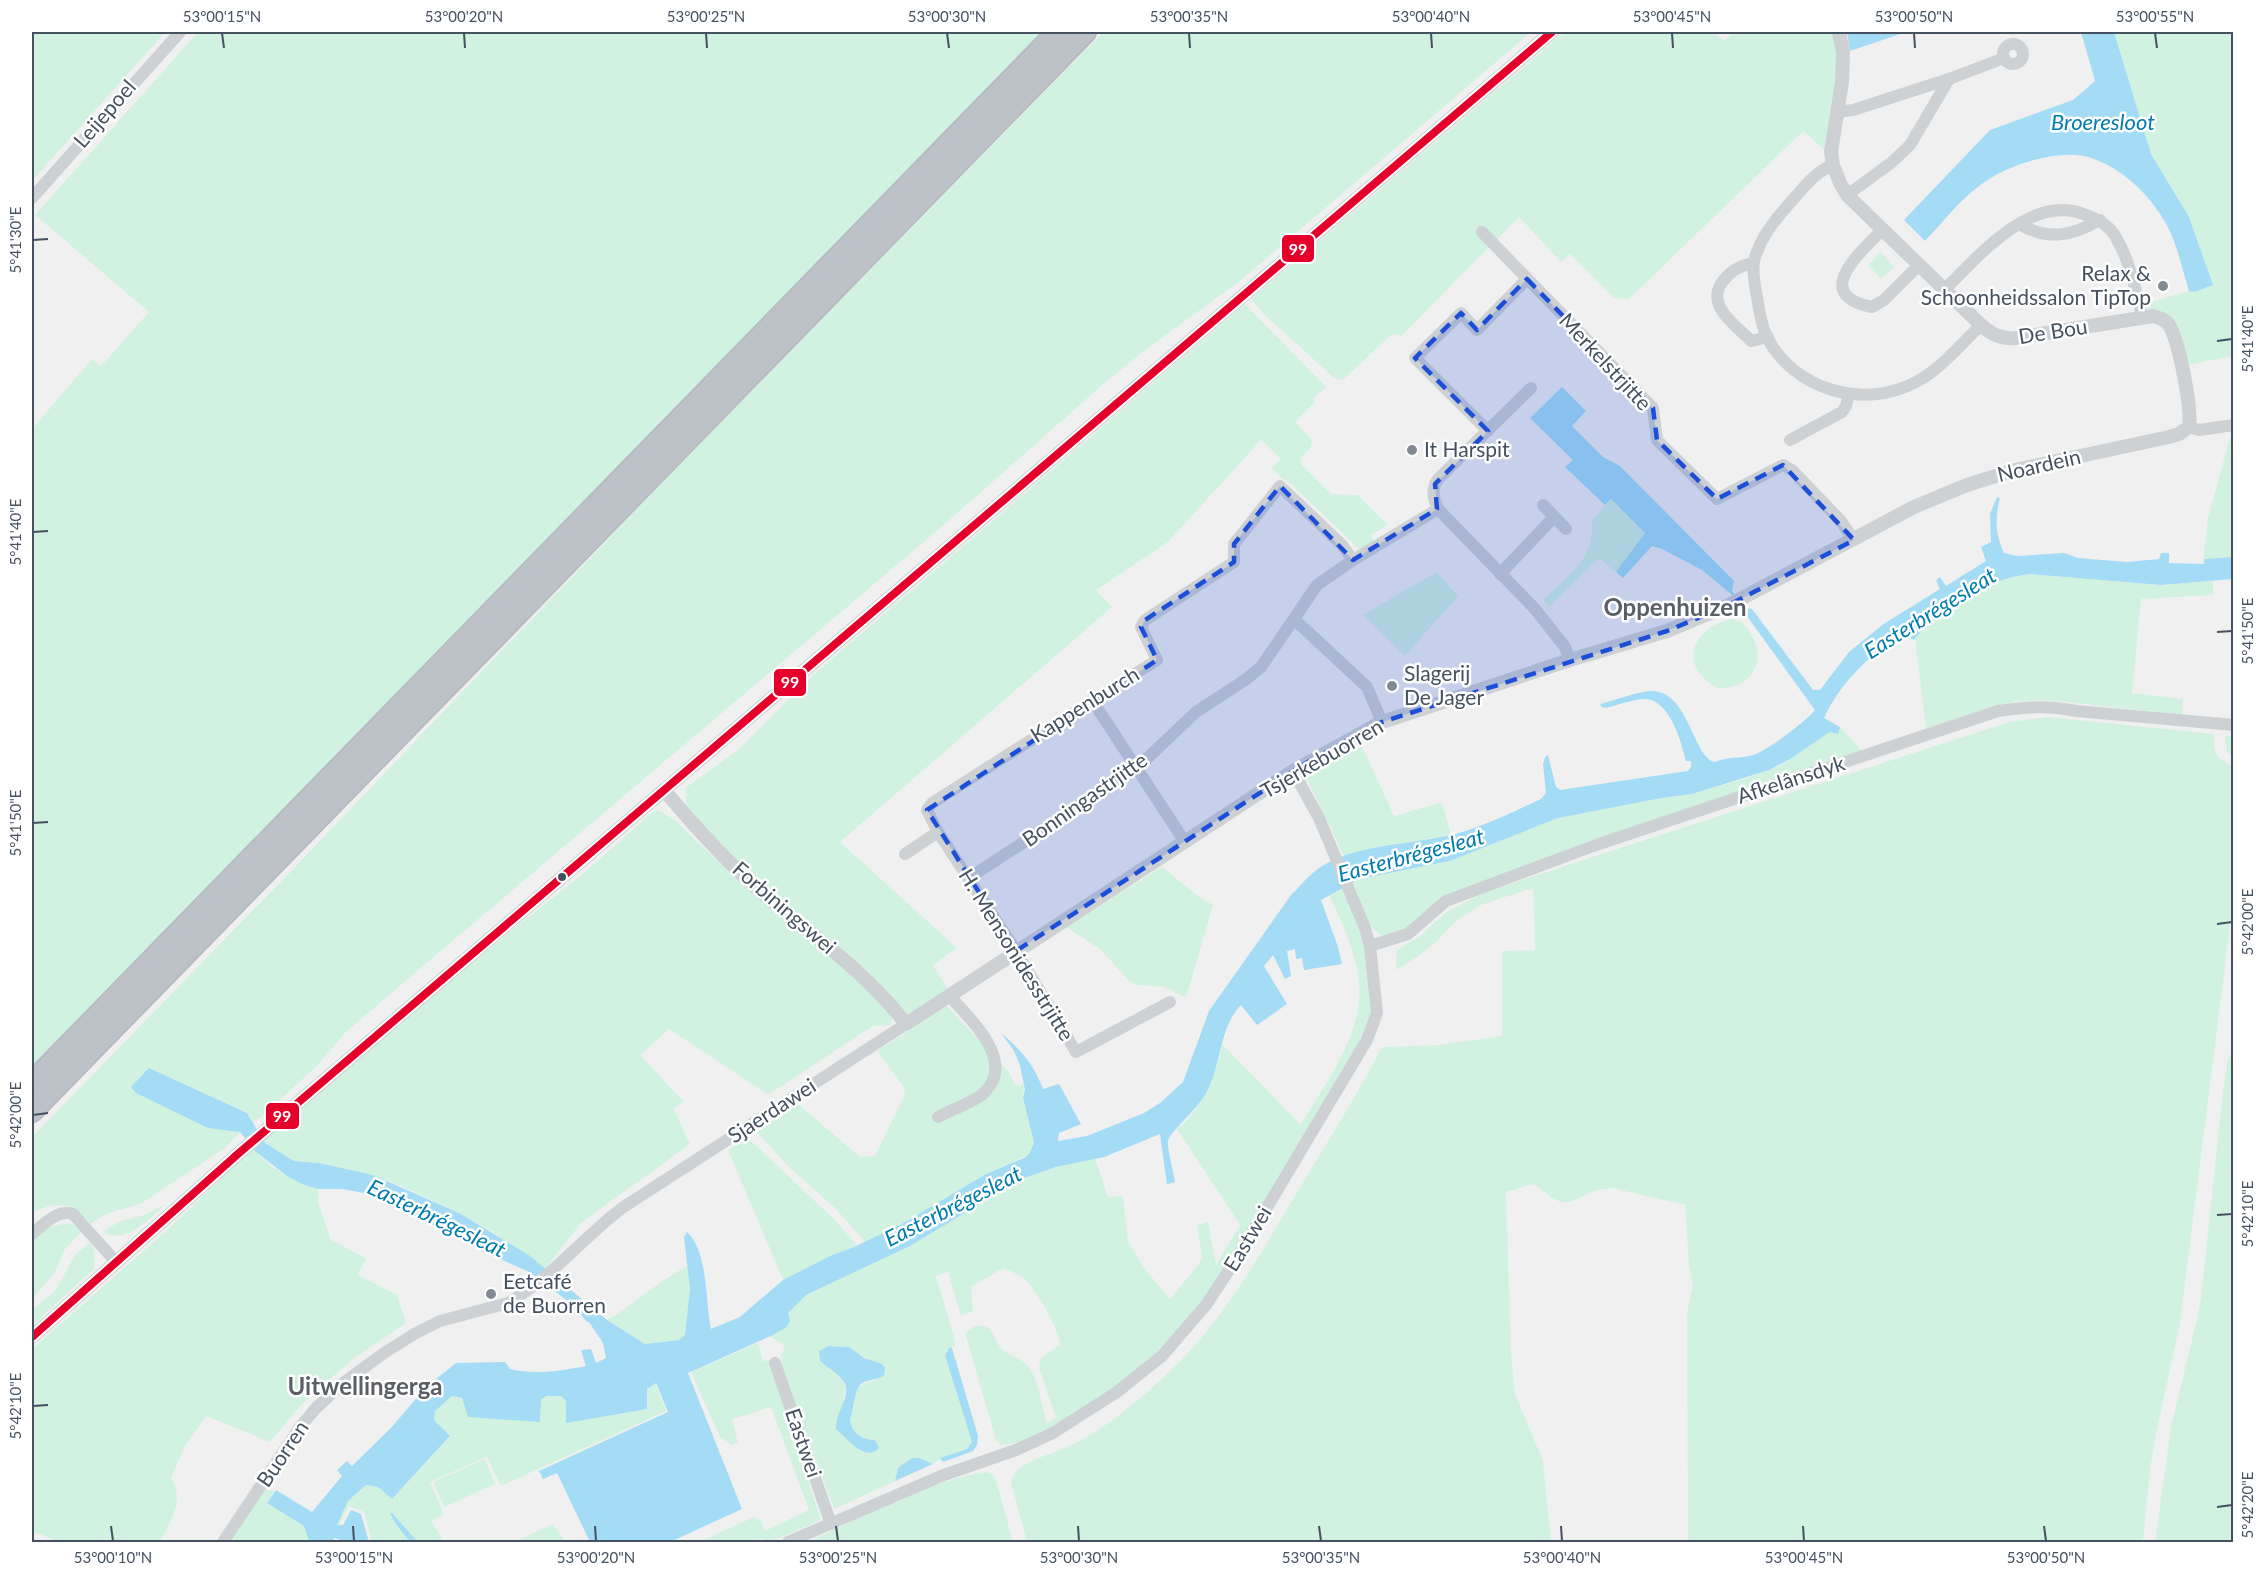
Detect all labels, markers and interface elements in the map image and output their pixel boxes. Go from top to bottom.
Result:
text: 53°00'15"N [183,7,261,25]
text: 53°00'20"N [425,7,503,25]
text: 53°00'25"N [667,7,745,25]
text: 53°00'30"N [908,7,986,25]
text: 53°00'35"N [1150,7,1228,25]
text: 53°00'40"N [1392,7,1470,25]
text: 53°00'45"N [1633,7,1711,25]
text: 53°00'50"N [1875,7,1953,25]
text: 53°00'55"N [2116,7,2194,25]
street label: Leijepoel [68,74,140,152]
water label: Broeresloot [2051,108,2155,135]
text: 5°41'30"E [6,207,24,274]
line badge: 99 [1281,234,1315,263]
text: 99 [1289,239,1307,258]
place label: Relax & Schoonheidssalon TipTop [1921,260,2151,309]
marker: Relax & Schoonheidssalon TipTop [2156,279,2170,293]
text: 5°41'40"E [2238,306,2256,373]
street label: Merkelstrjitte [1555,307,1657,415]
street label: De Bou [2017,313,2089,348]
place label: It Harspit [1424,436,1510,461]
marker: It Harspit [1405,443,1419,457]
street label: Noardein [1994,443,2083,486]
text: 5°41'40"E [6,499,24,566]
water label: Easterbrégesleat [1859,561,2001,664]
district label: Oppenhuizen [1603,592,1747,621]
text: 5°41'50"E [2238,598,2256,665]
place label: Slagerij De Jager [1404,660,1484,709]
street label: Kappenburch [1025,661,1143,747]
line badge: 99 [773,668,807,697]
text: 99 [781,672,799,691]
marker: Slagerij De Jager [1385,679,1399,693]
street label: Tsjerkebuorren [1256,713,1387,803]
street label: Bonningastrjitte [1017,746,1151,851]
street label: Afkelânsdyk [1734,749,1848,808]
text: 5°41'50"E [6,790,24,857]
water label: Easterbrégesleat [1335,822,1487,887]
street label: Forbiningswei [728,855,842,958]
street label: H. Mensonidesstrjitte [954,864,1080,1045]
unlabelled marker [556,871,568,883]
text: 5°42'00"E [2238,889,2256,956]
street label: Sjaerdawei [723,1072,820,1147]
text: 5°42'00"E [6,1082,24,1149]
line badge: 99 [265,1102,300,1130]
text: 99 [273,1106,291,1125]
water label: Easterbrégesleat [880,1159,1026,1252]
water label: Easterbrégesleat [364,1172,511,1263]
text: 5°42'10"E [2238,1181,2256,1248]
street label: Eastwei [1218,1201,1276,1275]
place label: Eetcafé de Buorren [503,1268,606,1317]
marker: Eetcafé de Buorren [484,1287,498,1301]
district label: Uitwellingerga [287,1371,443,1400]
text: 5°42'10"E [6,1373,24,1440]
street label: Eastwei [781,1405,828,1480]
street label: Buorren [251,1415,313,1491]
text: 5°42'20"E [2238,1472,2256,1539]
text: 53°00'10"N [74,1548,152,1566]
text: 53°00'15"N [315,1548,393,1566]
text: 53°00'20"N [557,1548,635,1566]
text: 53°00'25"N [799,1548,877,1566]
text: 53°00'30"N [1040,1548,1118,1566]
text: 53°00'35"N [1282,1548,1360,1566]
text: 53°00'40"N [1523,1548,1601,1566]
text: 53°00'45"N [1765,1548,1843,1566]
text: 53°00'50"N [2007,1548,2085,1566]

